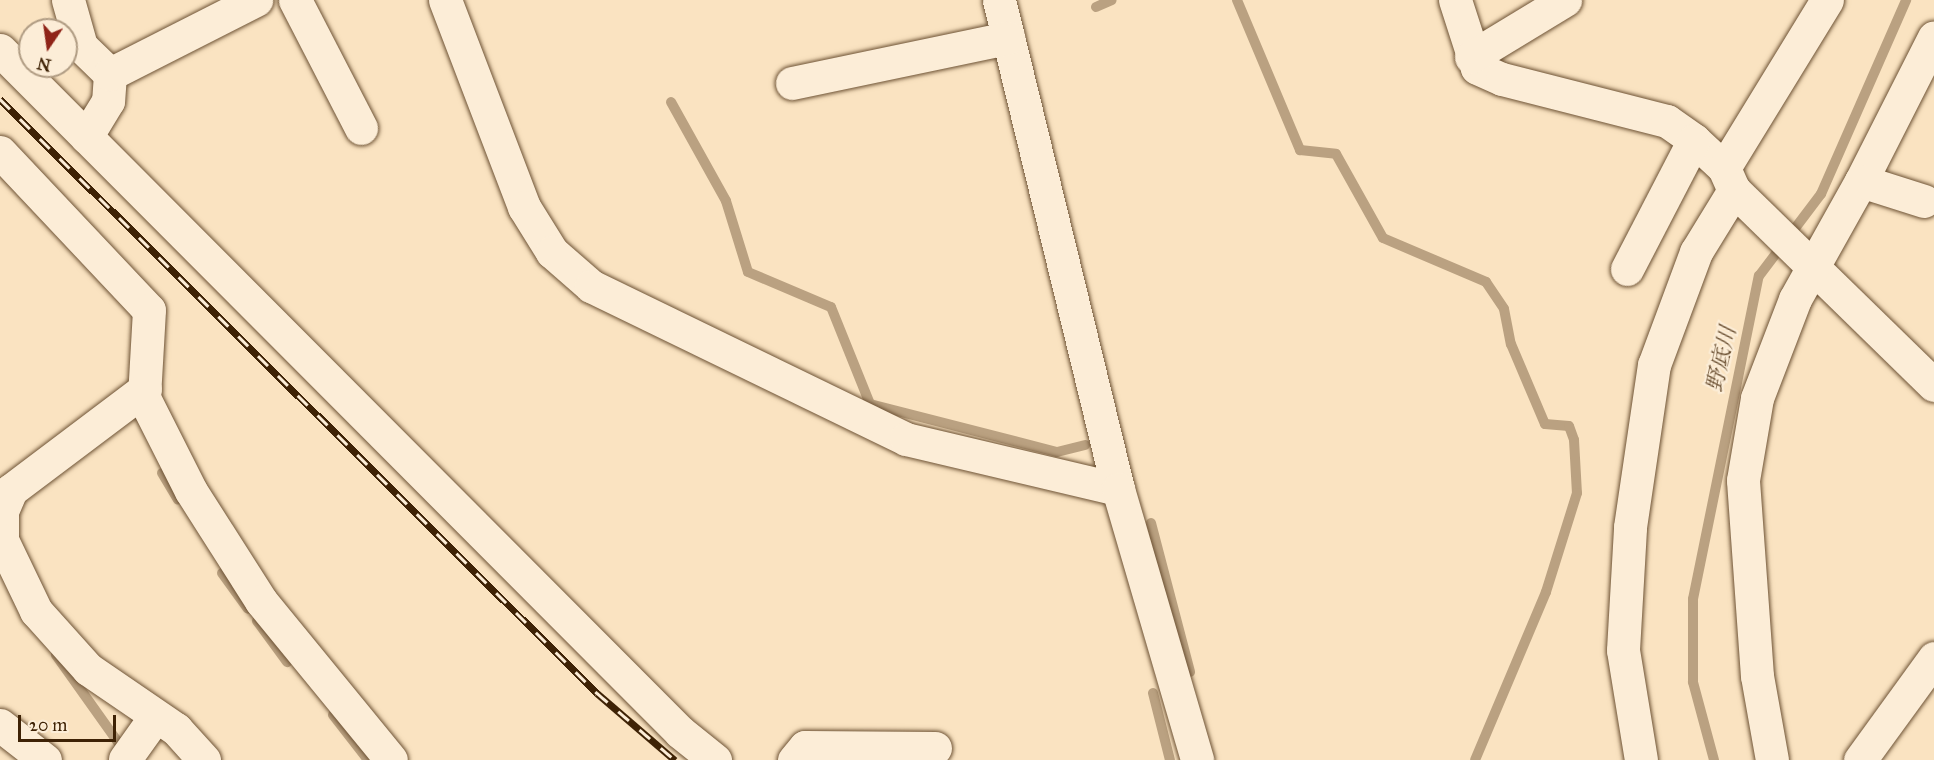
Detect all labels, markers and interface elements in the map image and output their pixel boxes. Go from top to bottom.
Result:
north arrow [18,18,78,78]
text: N [36,53,53,75]
water label: 野底川 [1701,324,1741,394]
scale bar [21,703,118,741]
text: 20 m [29,714,67,736]

